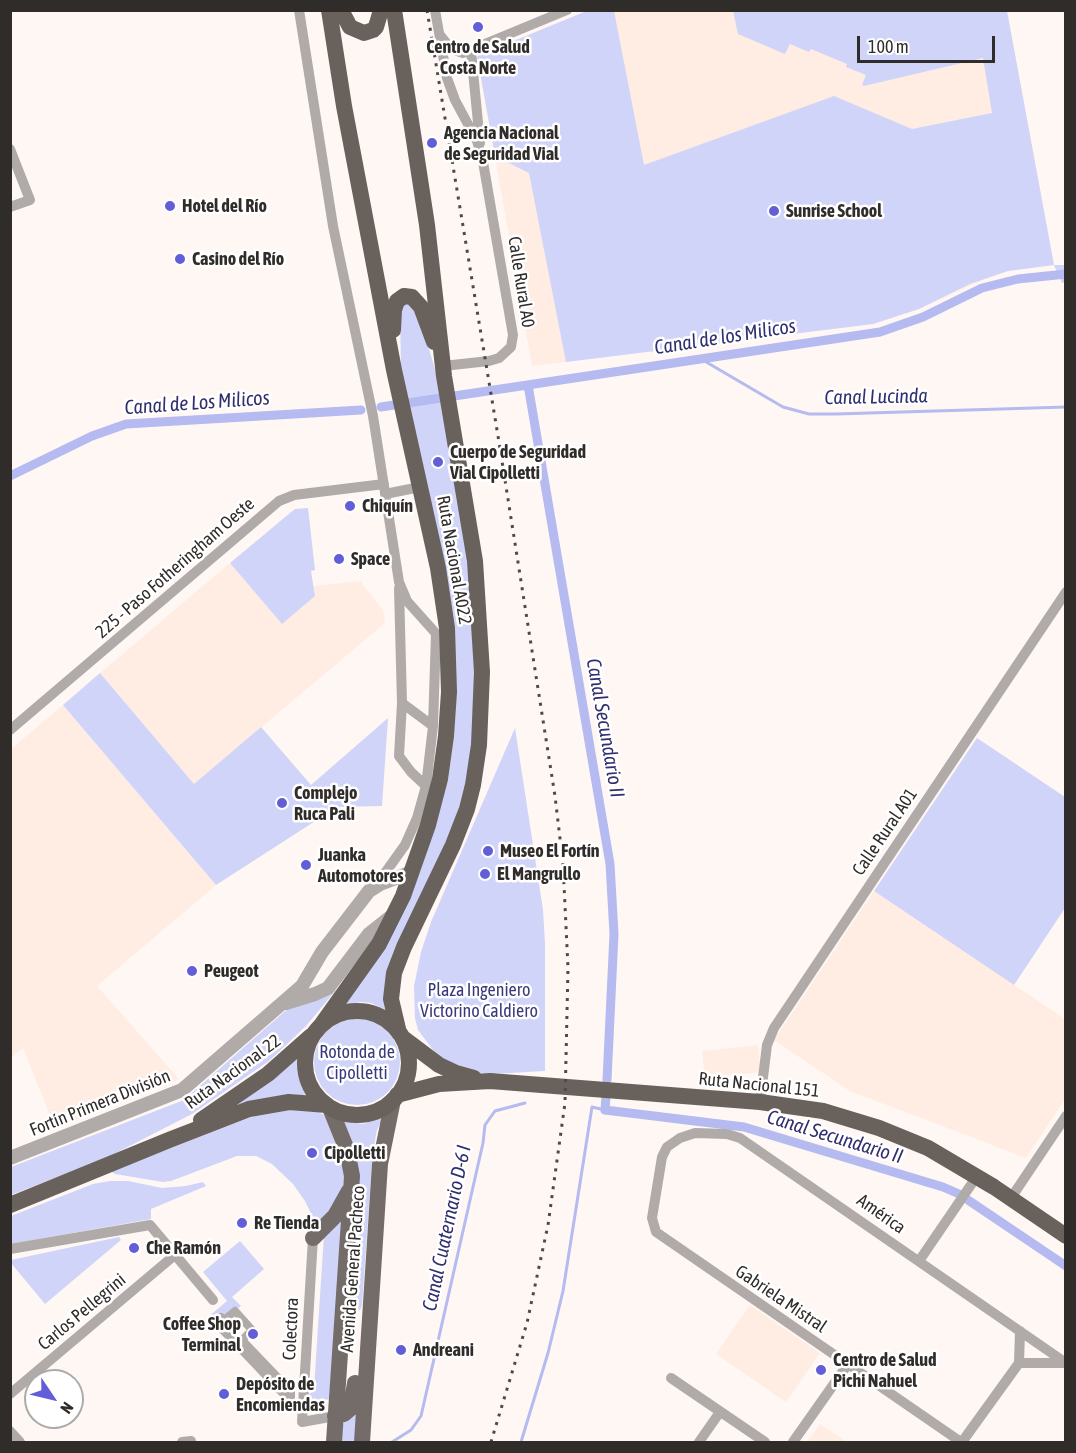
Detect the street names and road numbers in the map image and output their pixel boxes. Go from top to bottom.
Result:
street label: Calle Rural A0 [503,235,539,329]
street label: 225 - Paso Fotheringham Oeste [91,493,259,643]
street label: Ruta Nacional A022 [432,494,476,626]
street label: Calle Rural A01 [848,784,922,880]
street label: Ruta Nacional 22 [181,1030,285,1114]
street label: Fortín Primera División [27,1065,173,1141]
street label: Ruta Nacional 151 [697,1068,821,1102]
street label: Avenida General Pacheco [336,1185,370,1353]
street label: América [853,1190,909,1238]
street label: Gabriela Mistral [731,1261,831,1337]
street label: Carlos Pellegrini [34,1269,130,1355]
street label: Colectora [279,1297,303,1361]

